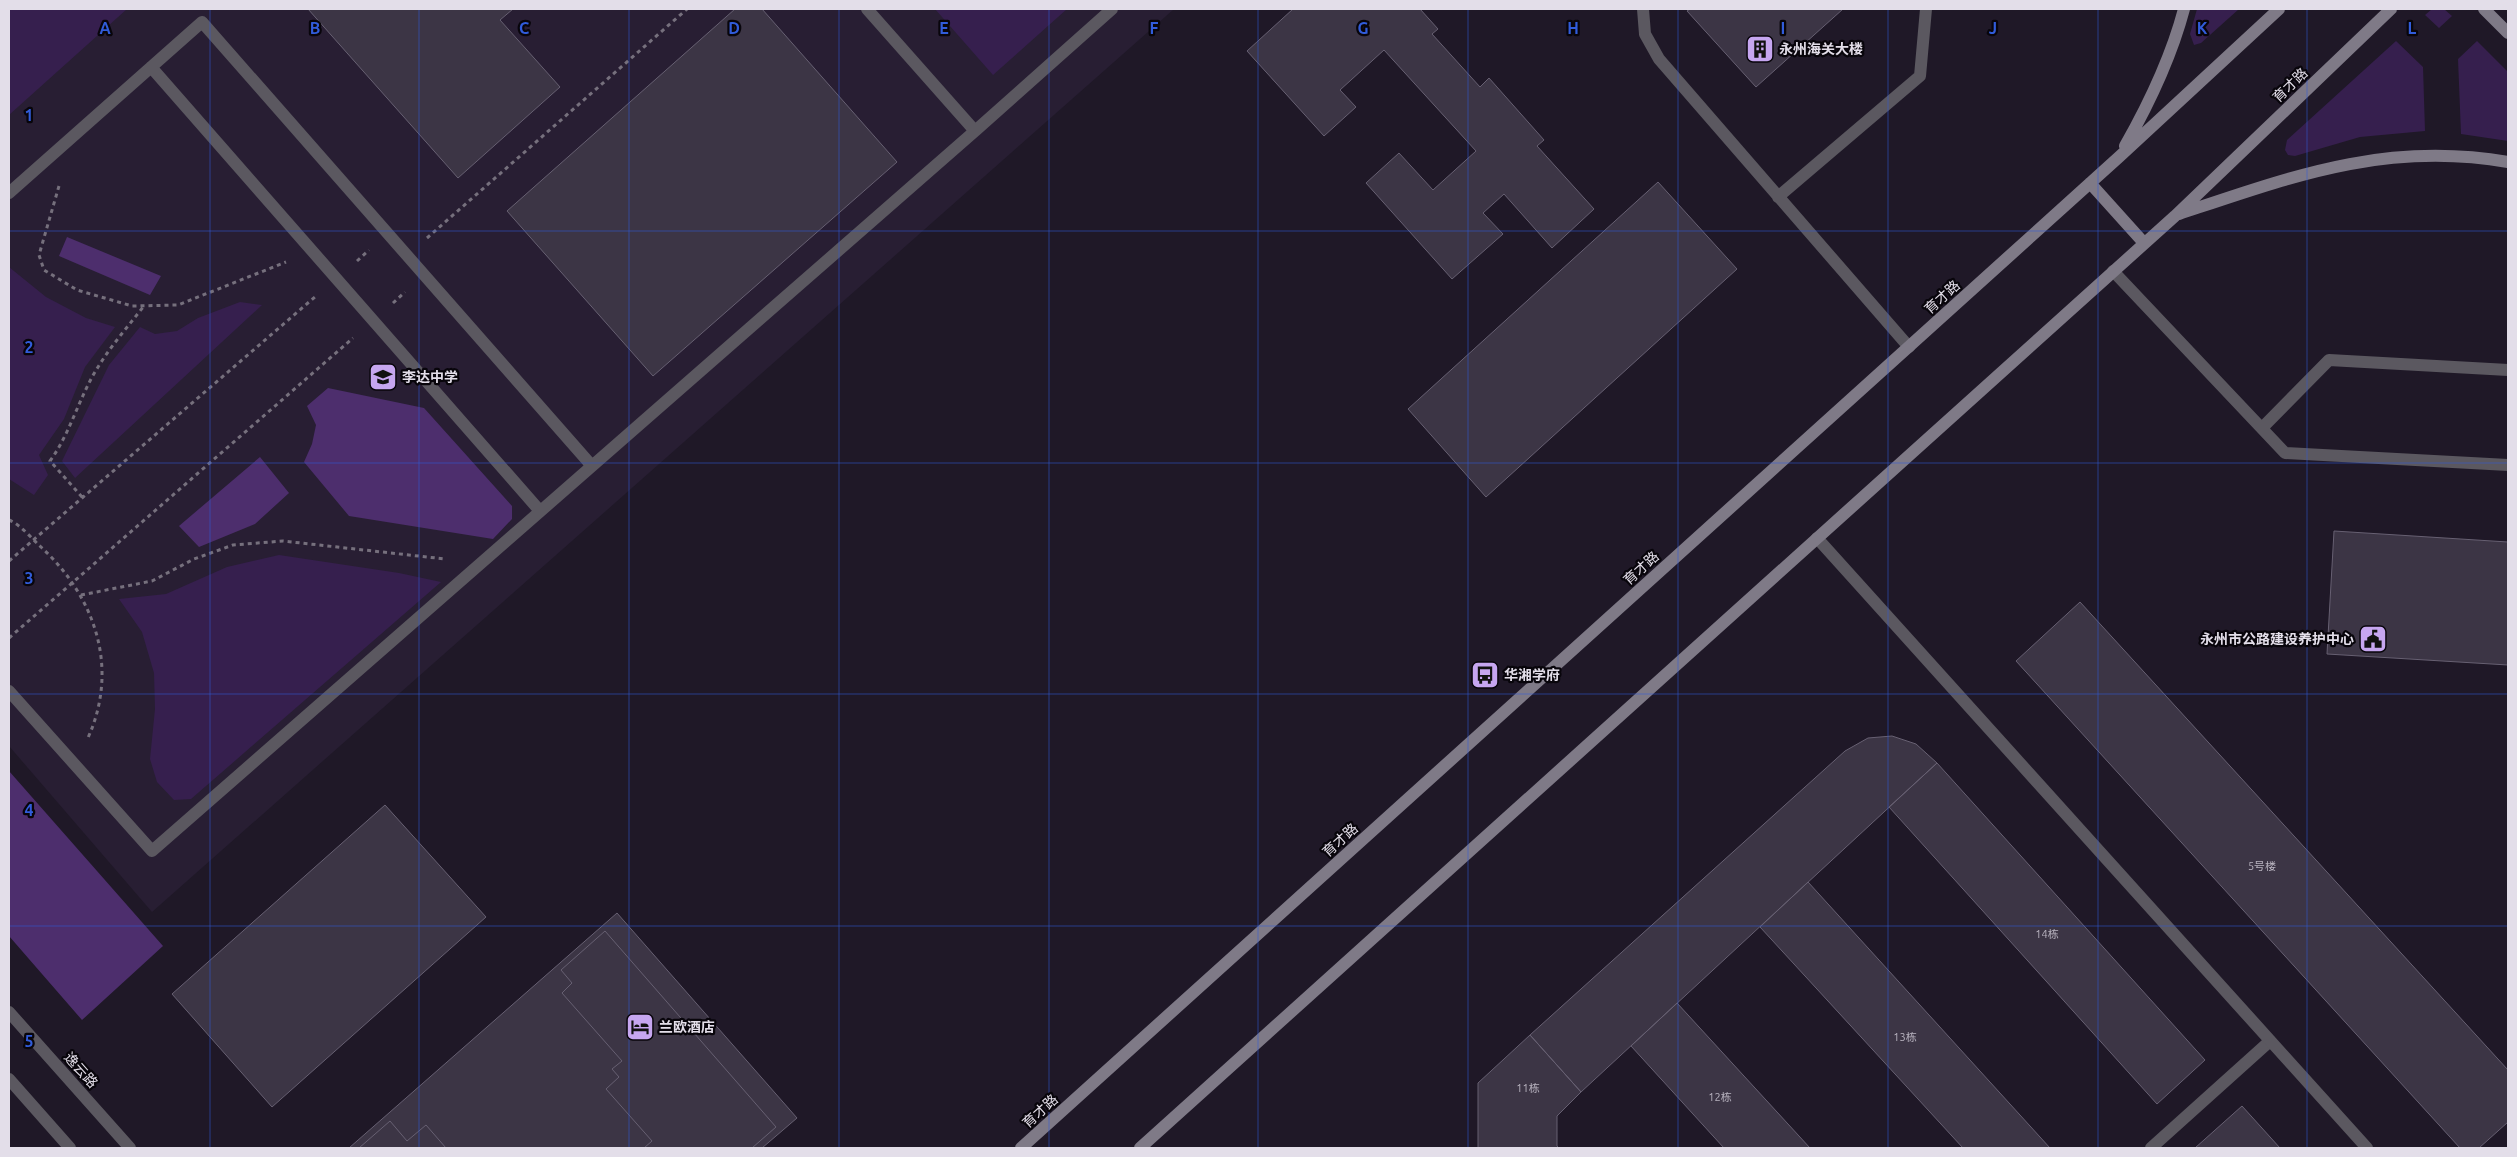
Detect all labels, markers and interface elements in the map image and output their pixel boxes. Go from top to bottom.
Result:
text: A [99,19,111,37]
text: B [310,19,320,37]
text: C [519,19,529,37]
text: D [728,19,740,37]
text: E [939,19,949,37]
text: F [1150,19,1159,37]
text: G [1357,19,1369,37]
text: H [1567,19,1579,37]
text: I [1781,19,1785,37]
text: J [1989,19,1997,37]
text: K [2197,19,2208,37]
text: L [2408,19,2417,37]
building icon: 永州海关大楼 [1745,34,1775,64]
place label: 永州海关大楼 [1779,41,1863,57]
street label: 育才路 [2269,65,2311,105]
text: 1 [24,106,34,124]
street label: 育才路 [1921,277,1963,317]
text: 2 [24,338,34,356]
school or university icon: 李达中学 [368,362,398,392]
place label: 李达中学 [402,369,458,385]
street label: 育才路 [1620,548,1662,588]
text: 3 [24,569,34,587]
public building icon: 永州市公路建设养护中心 [2358,624,2388,654]
place label: 永州市公路建设养护中心 [2200,631,2354,647]
bus stop icon: 华湘学府 [1470,660,1500,690]
place label: 华湘学府 [1504,667,1560,683]
text: 4 [24,801,34,819]
street label: 育才路 [1319,820,1361,860]
house number: 5号楼 [2248,860,2276,872]
house number: 14栋 [2035,928,2059,940]
hotel icon: 兰欧酒店 [625,1012,655,1042]
place label: 兰欧酒店 [659,1019,715,1035]
house number: 13栋 [1893,1031,1917,1043]
text: 5 [24,1032,34,1050]
street label: 逸云路 [61,1049,101,1091]
house number: 11栋 [1516,1082,1540,1094]
street label: 育才路 [1019,1091,1061,1131]
house number: 12栋 [1708,1091,1732,1103]

